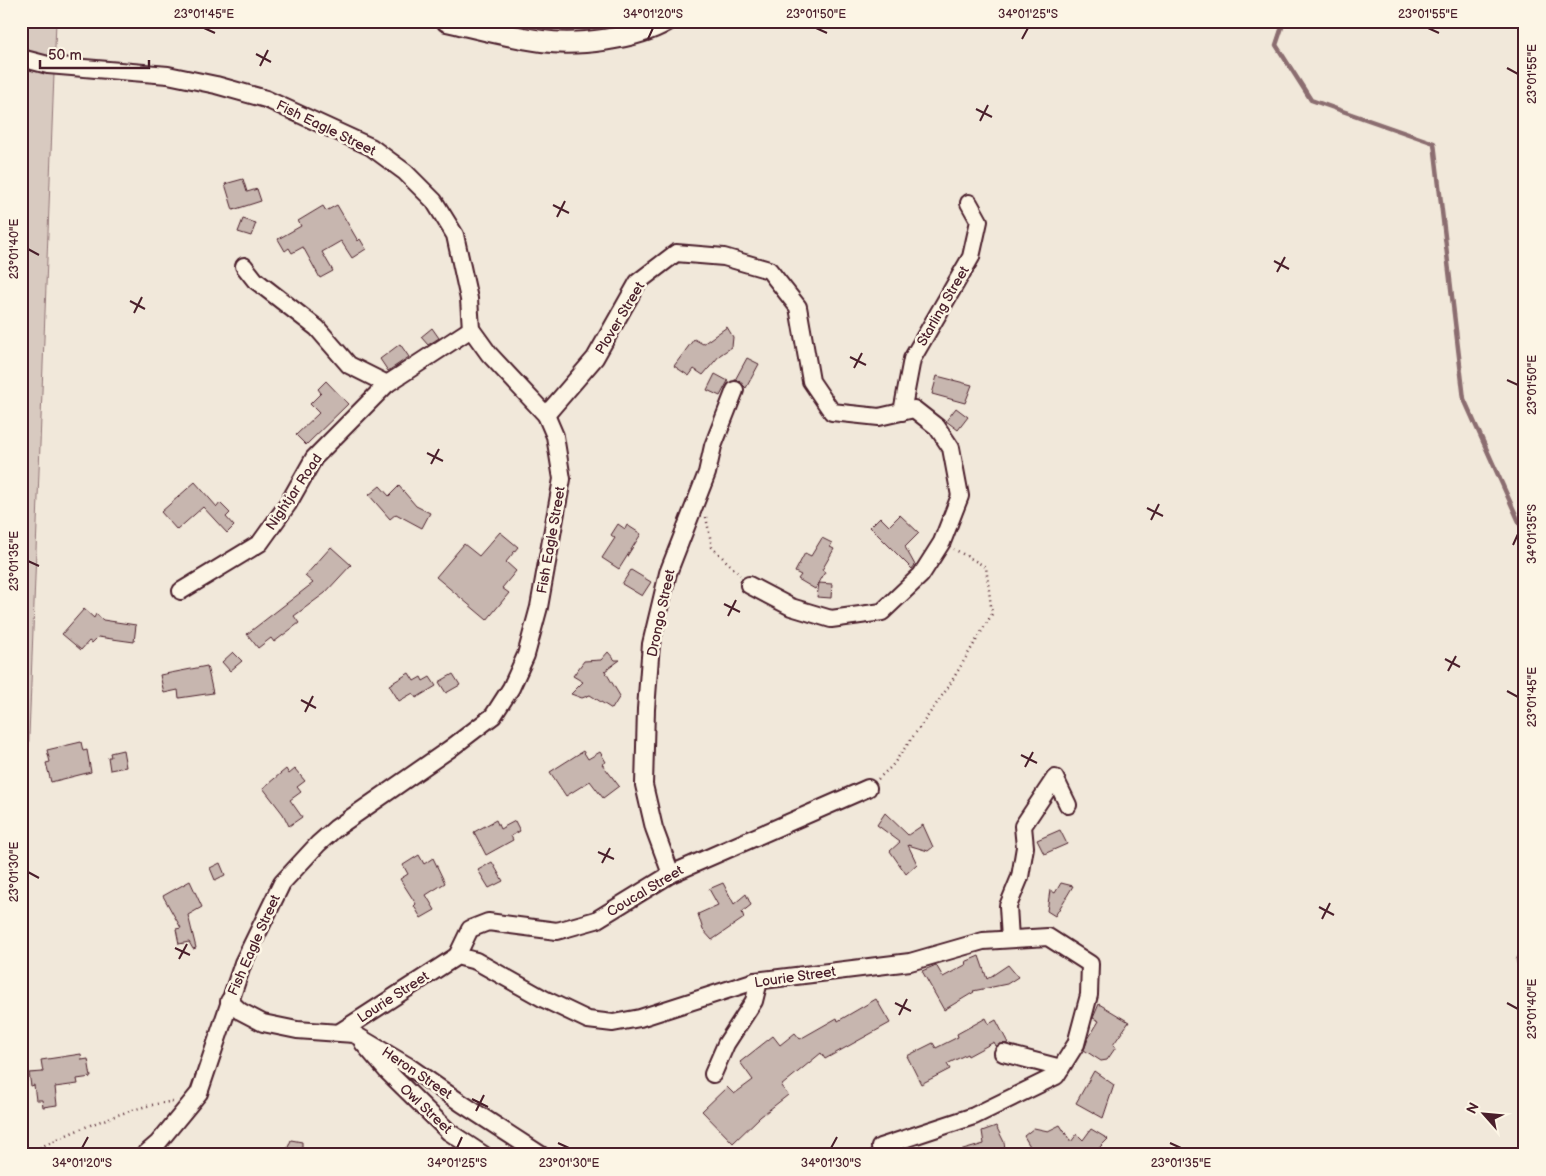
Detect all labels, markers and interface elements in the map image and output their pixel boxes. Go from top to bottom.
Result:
text: 23°01'45"E [174,7,234,22]
text: 34°01'20"S [623,7,683,22]
text: 23°01'50"E [786,7,846,22]
text: 34°01'25"S [998,7,1058,22]
text: 23°01'55"E [1398,7,1458,22]
scale bar [40,38,149,70]
text: 23°01'55"E [1525,44,1540,104]
text: 50 m [48,46,82,65]
street label: Fish Eagle Street [273,97,379,160]
text: 23°01'40"E [7,219,22,279]
street label: Starling Street [913,262,973,349]
street label: Plover Street [592,278,649,357]
text: 23°01'50"E [1525,355,1540,415]
street label: Nightjar Road [262,451,326,533]
street label: Fish Eagle Street [533,484,569,595]
text: 34°01'35"S [1525,504,1540,564]
text: 23°01'35"E [7,531,22,591]
street label: Drongo Street [643,567,679,658]
text: 23°01'45"E [1525,667,1540,727]
text: 23°01'30"E [7,842,22,902]
street label: Coucal Street [604,861,687,920]
street label: Fish Eagle Street [224,891,284,998]
street label: Lourie Street [753,963,837,991]
street label: Lourie Street [354,967,433,1026]
text: 23°01'40"E [1525,979,1540,1039]
street label: Heron Street [379,1043,456,1103]
street label: Owl Street [396,1081,456,1138]
north arrow [1458,1088,1508,1138]
text: N [1463,1100,1483,1117]
text: 34°01'20"S [52,1156,112,1171]
text: 34°01'25"S [427,1156,487,1171]
text: 23°01'30"E [539,1156,599,1171]
text: 34°01'30"S [801,1156,861,1171]
text: 23°01'35"E [1151,1156,1211,1171]

